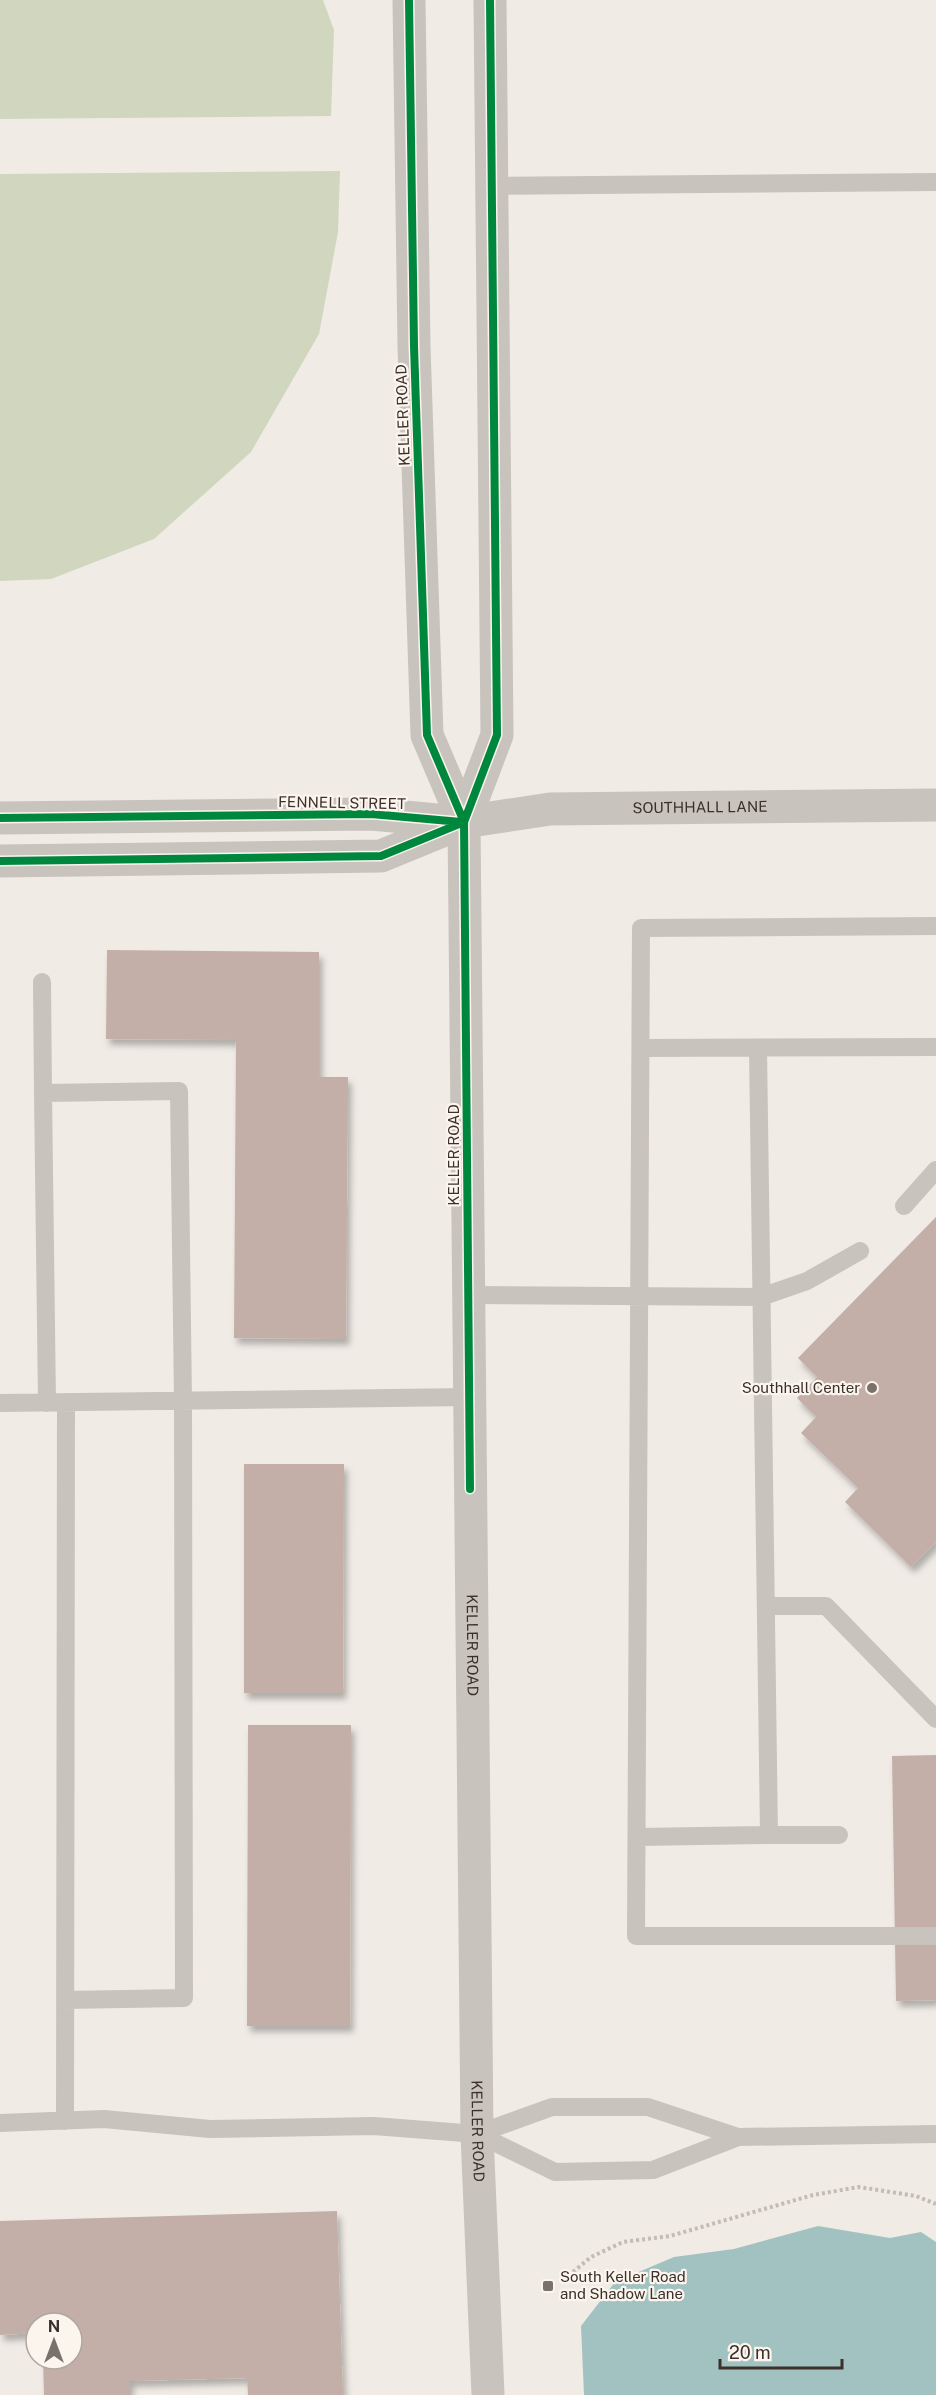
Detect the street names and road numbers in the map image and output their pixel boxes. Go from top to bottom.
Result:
street label: KELLER ROAD [392,364,413,466]
street label: FENNELL STREET [278,793,406,812]
street label: SOUTHHALL LANE [632,798,768,816]
street label: KELLER ROAD [445,1104,462,1206]
street label: KELLER ROAD [464,1594,482,1696]
street label: KELLER ROAD [468,2080,488,2182]

